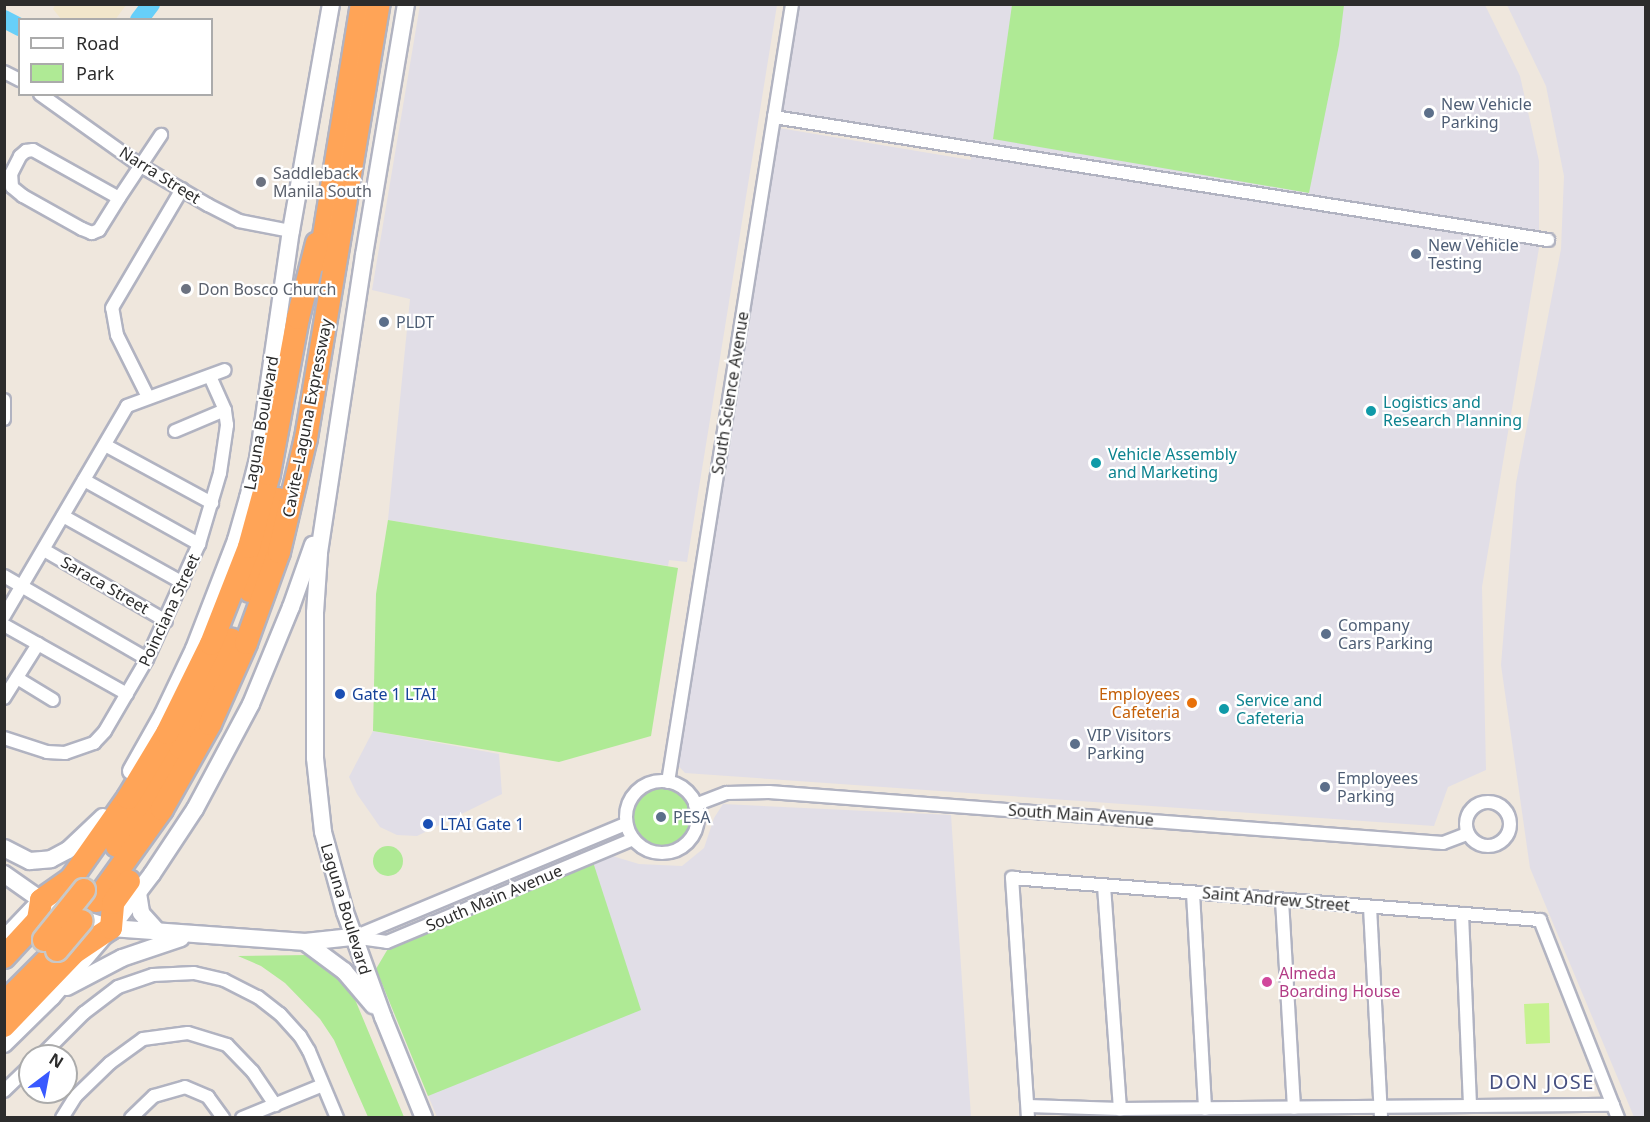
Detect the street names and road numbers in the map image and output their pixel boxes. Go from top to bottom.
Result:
street label: Narra Street [116,143,204,207]
street label: South Science Avenue [708,310,752,476]
street label: Cavite–Laguna Expressway [278,317,336,519]
street label: Laguna Boulevard [240,354,282,492]
street label: Poinciana Street [135,551,203,669]
street label: Saraca Street [58,552,152,618]
street label: South Main Avenue [1008,800,1154,830]
street label: Laguna Boulevard [317,841,375,977]
street label: South Main Avenue [423,861,565,935]
street label: Saint Andrew Street [1201,883,1351,915]

